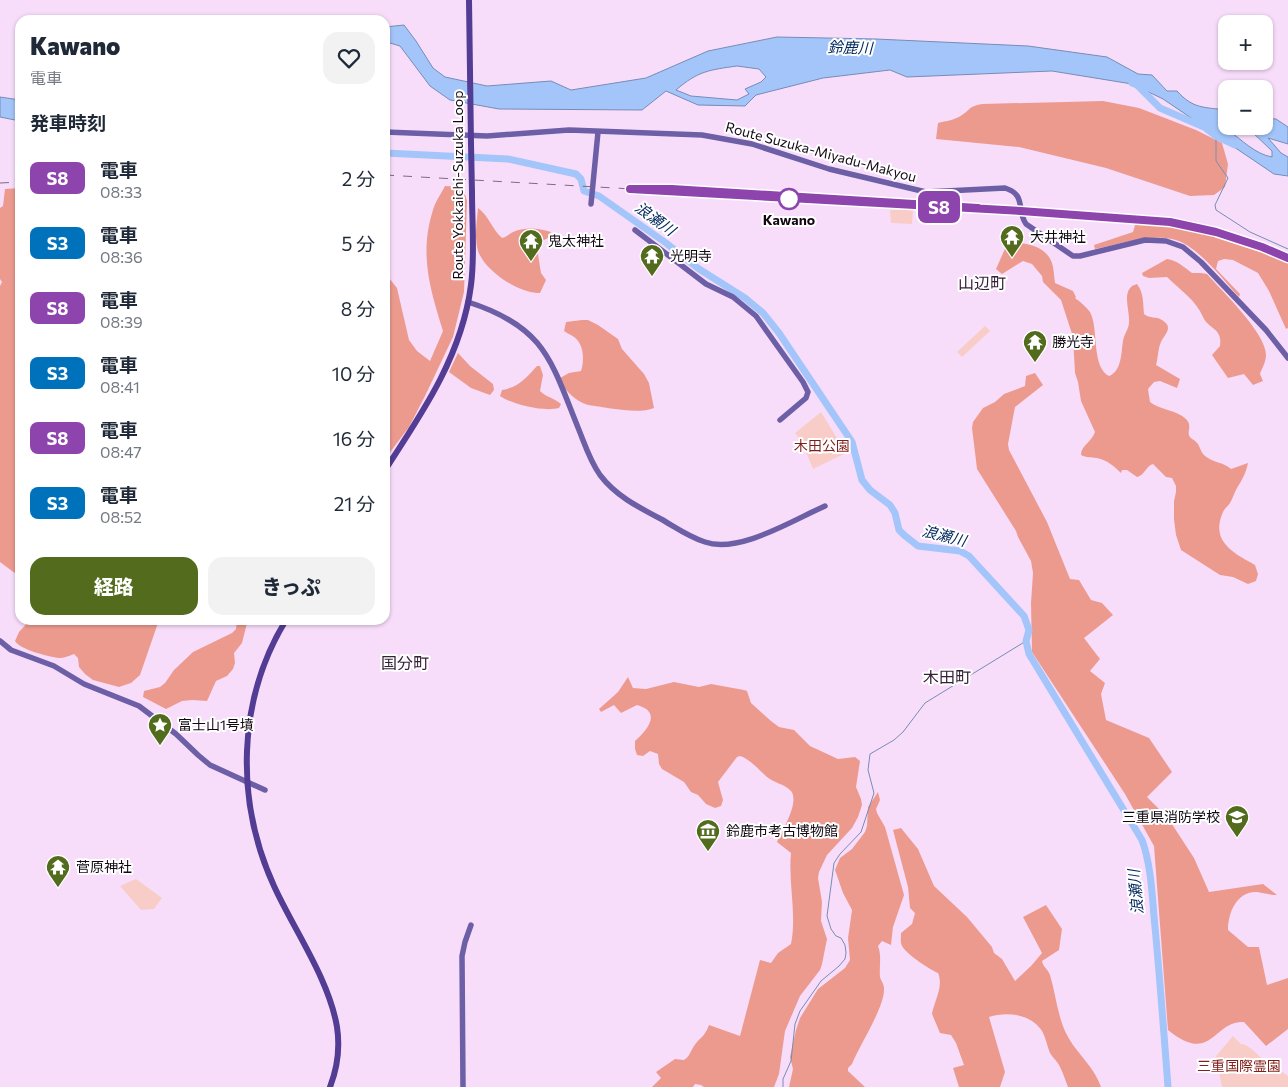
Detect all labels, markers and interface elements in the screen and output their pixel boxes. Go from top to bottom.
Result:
map controls [1218,15,1273,135]
button: + [1218,15,1273,70]
text: Kawano [30,31,120,60]
button: heart [323,32,375,84]
water label: 鈴鹿川 [827,38,875,56]
text: 電車 [30,68,62,87]
button: − [1218,80,1273,135]
street label: Route Yokkaichi-Suzuka Loop [449,91,466,279]
text: 発車時刻 [30,111,106,134]
street label: Route Suzuka-Miyadu-Makyou [724,118,918,185]
text: 電車 [100,158,138,181]
text: S8 [47,167,68,189]
text: 2 分 [342,167,375,190]
text: 08:33 [100,182,142,201]
marker: Kawano [778,188,800,210]
line badge: S8 [916,191,962,223]
text: S8 [928,196,950,218]
water label: 浪瀬川 [632,198,681,240]
place label: Kawano [763,211,815,228]
text: 電車 [100,223,138,246]
temple icon: 大井神社 [999,224,1025,258]
temple icon: 鬼太神社 [518,228,544,262]
place label: 大井神社 [1030,228,1086,245]
text: S3 [47,232,68,254]
text: 5 分 [341,232,375,255]
place label: 鬼太神社 [548,232,604,249]
temple icon: 光明寺 [639,243,665,277]
text: 08:36 [100,247,143,266]
place label: 光明寺 [670,247,712,264]
district label: 山辺町 [958,273,1006,292]
text: 電車 [100,288,138,311]
text: S8 [47,297,68,319]
text: 8 分 [341,297,375,320]
text: 08:39 [100,312,143,331]
temple icon: 勝光寺 [1022,329,1048,363]
place label: 勝光寺 [1052,333,1094,350]
text: 電車 [100,353,138,376]
text: S3 [47,362,68,384]
text: 10 分 [332,362,375,385]
text: 08:41 [100,377,140,396]
text: 電車 [100,418,138,441]
text: S8 [47,427,68,449]
text: 16 分 [333,427,375,450]
park label: 木田公園 [794,437,850,454]
text: 08:47 [100,442,142,461]
text: 電車 [100,483,138,506]
text: S3 [47,492,68,514]
text: 21 分 [334,492,375,515]
text: 08:52 [100,507,142,526]
water label: 浪瀬川 [920,521,970,550]
button: 経路 [30,557,198,615]
button: きっぷ [208,557,375,615]
district label: 国分町 [381,653,429,672]
district label: 木田町 [923,667,971,686]
place icon: 富士山1号墳 [147,712,173,746]
place label: 富士山1号墳 [178,716,254,733]
school or university icon: 三重県消防学校 [1224,804,1250,838]
place label: 三重県消防学校 [1122,808,1220,825]
museum icon: 鈴鹿市考古博物館 [695,818,721,852]
place label: 鈴鹿市考古博物館 [726,822,838,839]
temple icon: 菅原神社 [45,854,71,888]
place label: 菅原神社 [76,858,132,875]
water label: 浪瀬川 [1124,867,1146,915]
park label: 三重国際霊園 [1197,1057,1281,1074]

